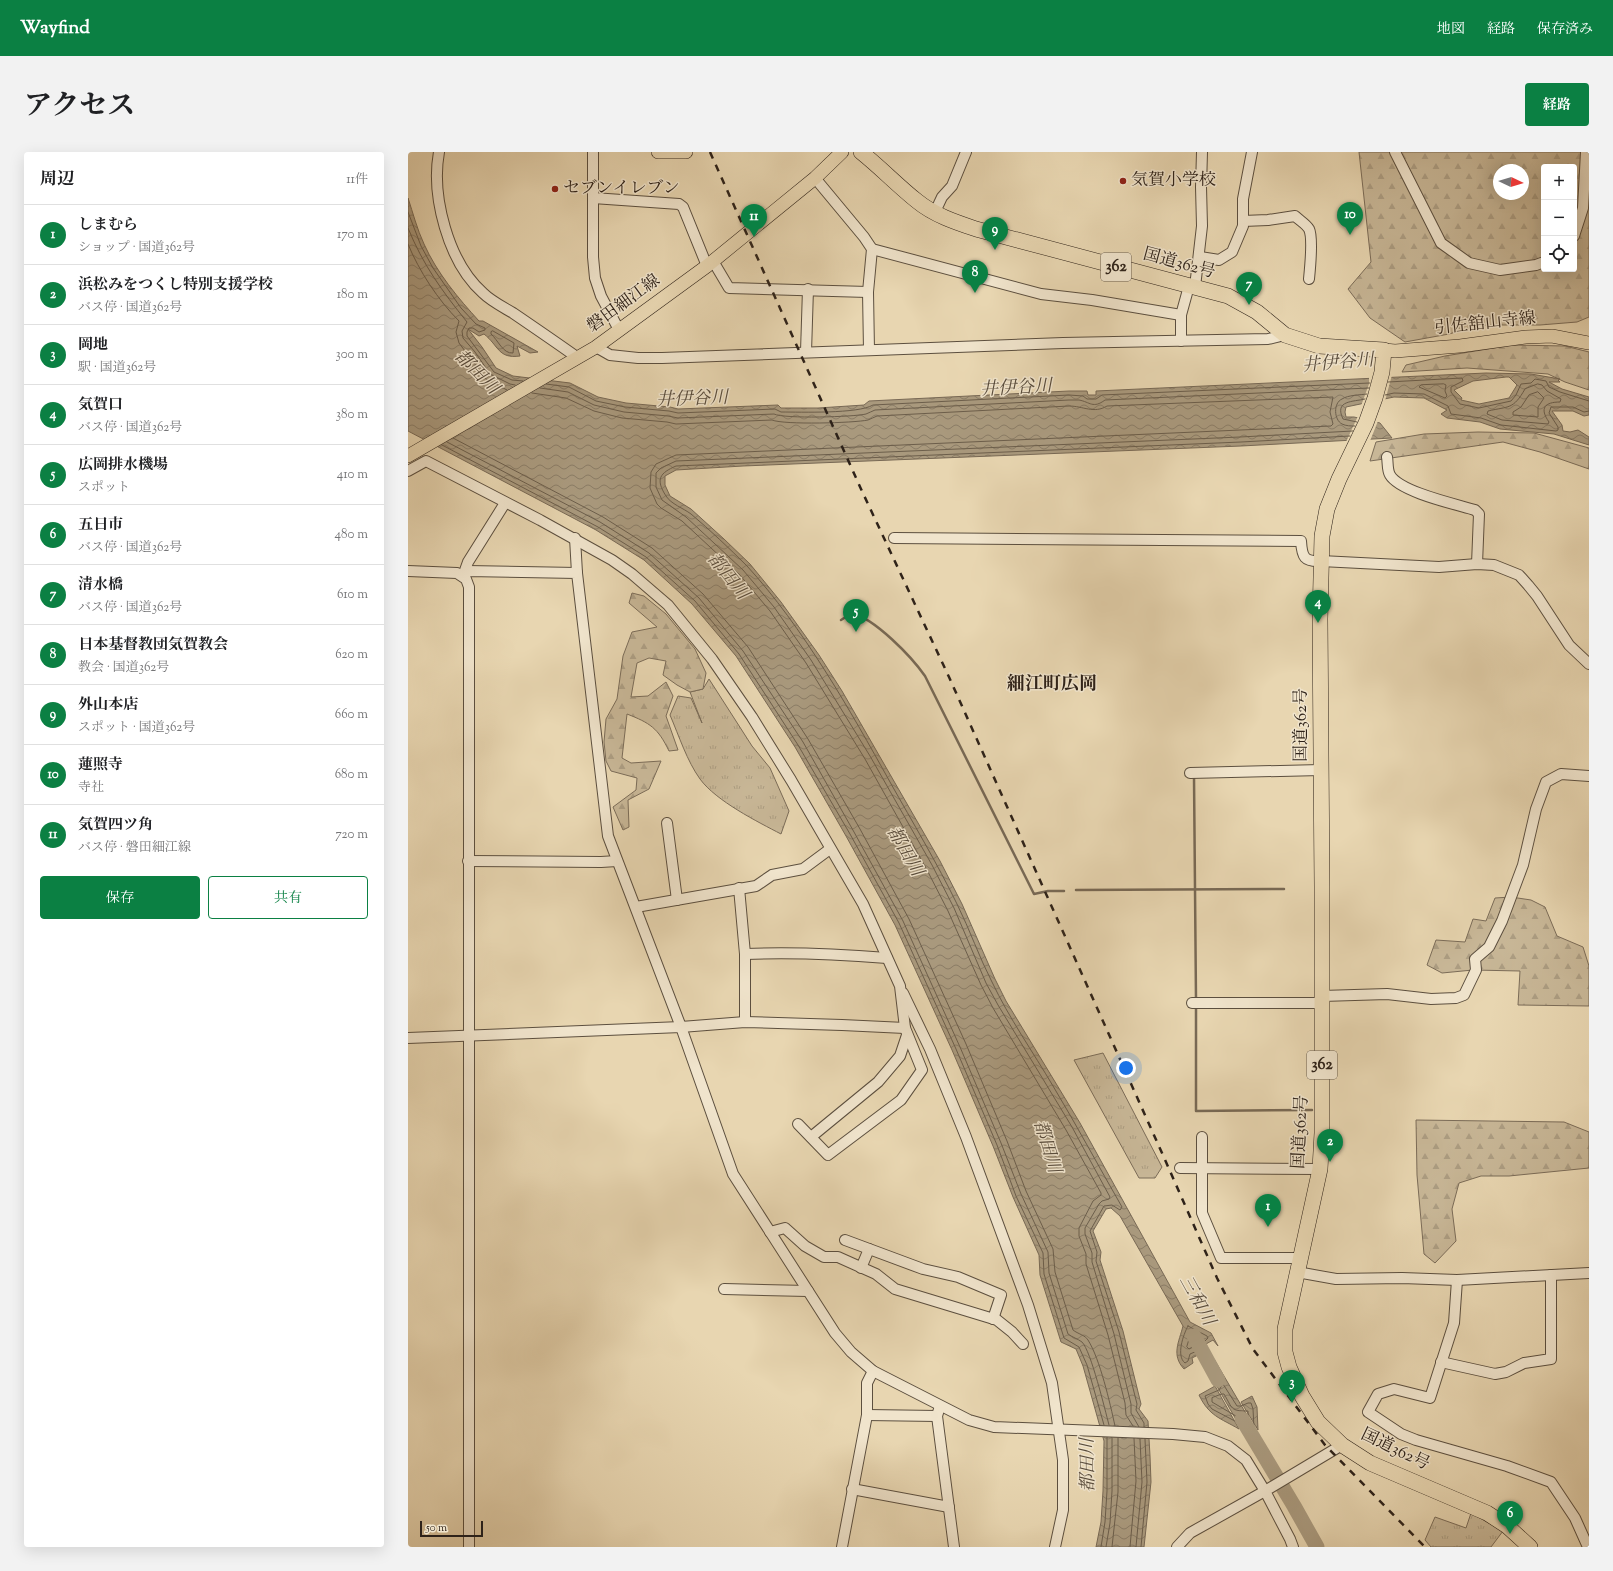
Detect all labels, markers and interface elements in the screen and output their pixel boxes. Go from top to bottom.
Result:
text: Wayfind [20,15,90,42]
text: 地図 [1437,20,1465,40]
text: 経路 [1487,20,1515,40]
text: 保存済み [1537,20,1593,40]
button: 経路 [1525,83,1589,126]
text: アクセス [24,87,135,127]
north arrow [1493,164,1529,200]
map controls [1541,164,1577,272]
button: + [1541,164,1577,200]
text: 周辺 [40,168,74,192]
place label: 気賀小学校 [1131,169,1216,193]
text: 11件 [346,171,368,189]
marker: 気賀小学校 [1118,176,1128,186]
place label: セブンイレブン [563,177,680,201]
marker: セブンイレブン [550,184,560,194]
button: − [1541,200,1577,236]
pin: 10 [1337,202,1363,235]
pin: 11 [741,204,767,237]
text: しまむら [78,215,138,236]
pin: 9 [982,217,1008,250]
text: 1 [51,226,55,244]
text: 170 m [337,226,368,244]
button: locate [1541,236,1577,272]
text: ショップ · 国道362号 [78,239,195,257]
street label: 国道362号 [1140,243,1218,285]
road number: 362 [1101,253,1131,281]
pin: 8 [962,260,988,293]
street label: 磐田細江線 [583,269,665,339]
pin: 7 [1236,272,1262,305]
text: 浜松みをつくし特別支援学校 [78,275,273,296]
text: 2 [50,286,56,304]
text: 180 m [337,286,368,304]
text: バス停 · 国道362号 [78,299,182,317]
street label: 引佐舘山寺線 [1433,307,1537,341]
text: 岡地 [78,335,108,356]
water label: 都田川 [448,345,506,403]
text: 3 [50,346,56,364]
text: 300 m [336,346,368,364]
water label: 井伊谷川 [1301,348,1377,380]
text: 駅 · 国道362号 [78,359,156,377]
water label: 井伊谷川 [979,374,1055,404]
water label: 井伊谷川 [656,386,730,414]
text: 気賀口 [78,395,123,416]
text: 4 [50,406,56,424]
text: 380 m [336,406,368,424]
text: バス停 · 国道362号 [78,419,182,437]
text: 広岡排水機場 [78,455,168,476]
text: 5 [51,466,55,484]
text: 410 m [337,466,368,484]
text: スポット [78,479,130,497]
text: 五日市 [78,515,123,536]
text: 6 [50,526,56,544]
text: 480 m [335,526,368,544]
text: バス停 · 国道362号 [78,539,182,557]
water label: 都田川 [700,548,755,608]
text: 清水橋 [78,575,123,596]
text: 7 [50,586,56,604]
text: 610 m [337,586,368,604]
pin: 4 [1305,590,1331,623]
text: バス停 · 国道362号 [78,599,182,617]
pin: 5 [843,599,869,632]
text: 日本基督教団気賀教会 [78,635,228,656]
text: 8 [50,646,56,664]
text: 620 m [335,646,368,664]
text: 教会 · 国道362号 [78,659,169,677]
district label: 細江町広岡 [1007,672,1097,698]
street label: 国道362号 [1290,688,1314,762]
text: 外山本店 [78,695,138,716]
text: 9 [50,706,56,724]
text: 660 m [335,706,368,724]
text: スポット · 国道362号 [78,719,195,737]
text: 蓮照寺 [78,755,123,776]
text: 10 [47,766,59,784]
text: 680 m [335,766,368,784]
text: 寺社 [78,779,104,797]
text: 気賀四ツ角 [78,815,153,836]
water label: 都田川 [879,822,930,884]
text: 11 [49,826,57,844]
text: 720 m [335,826,368,844]
text: バス停 · 磐田細江線 [78,839,191,857]
button: 保存 [40,876,200,919]
button: 共有 [208,876,368,919]
road number: 362 [1307,1051,1337,1079]
your location [1116,1058,1136,1078]
street label: 国道362号 [1287,1094,1315,1170]
water label: 都田川 [1026,1117,1067,1179]
pin: 2 [1317,1129,1343,1162]
pin: 1 [1255,1194,1281,1227]
water label: 三和川 [1172,1271,1221,1333]
pin: 3 [1279,1370,1305,1403]
street label: 国道362号 [1357,1423,1433,1477]
water label: 都田川 [1075,1436,1102,1492]
pin: 6 [1497,1501,1523,1534]
scale bar [420,1519,483,1538]
text: 50 m [426,1520,447,1536]

